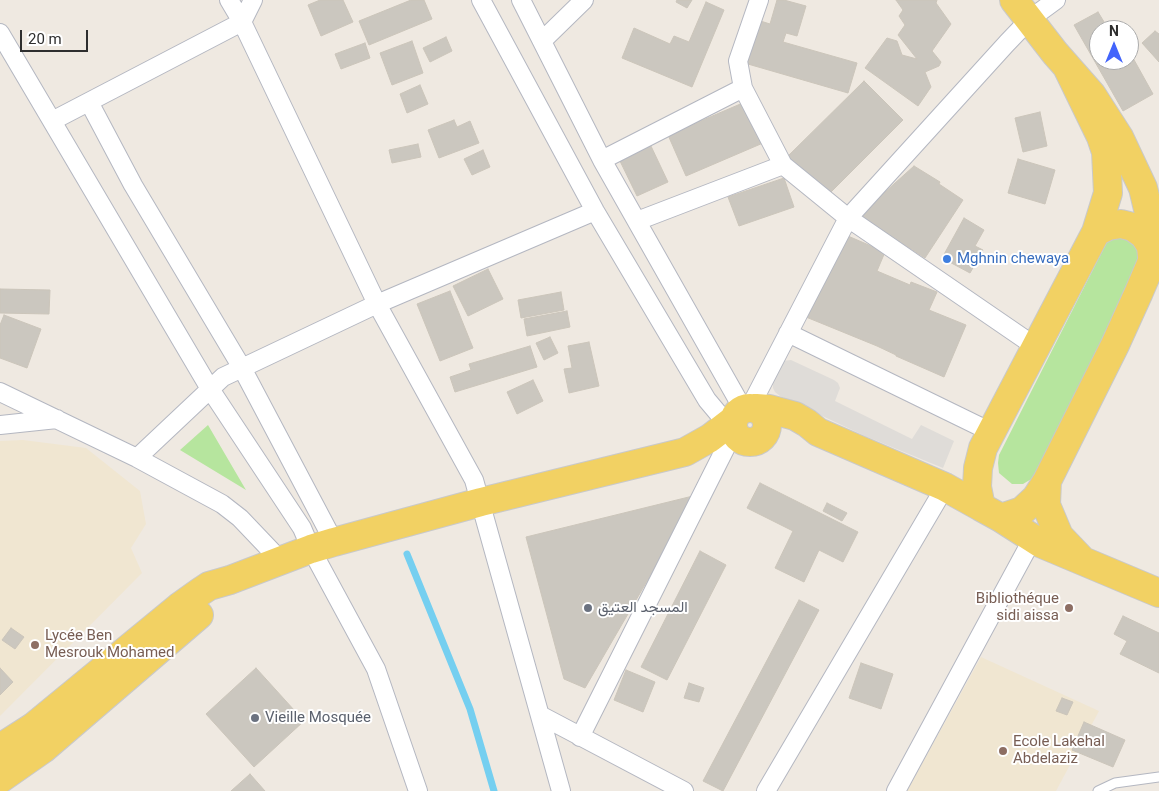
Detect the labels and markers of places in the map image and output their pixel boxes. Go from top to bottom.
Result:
place label: Mghnin chewaya [957,250,1069,268]
marker: Mghnin chewaya [941,253,953,265]
place label: Bibliothéque sidi aissa [976,590,1059,625]
place label: المسجد العتيق [598,599,688,617]
marker: المسجد العتيق [582,602,594,614]
marker: Bibliothéque sidi aissa [1063,602,1075,614]
place label: Lycée Ben Mesrouk Mohamed [45,627,175,662]
marker: Lycée Ben Mesrouk Mohamed [29,639,41,651]
place label: Vieille Mosquée [265,709,371,727]
marker: Vieille Mosquée [249,712,261,724]
place label: Ecole Lakehal Abdelaziz [1013,733,1105,768]
marker: Ecole Lakehal Abdelaziz [997,745,1009,757]

